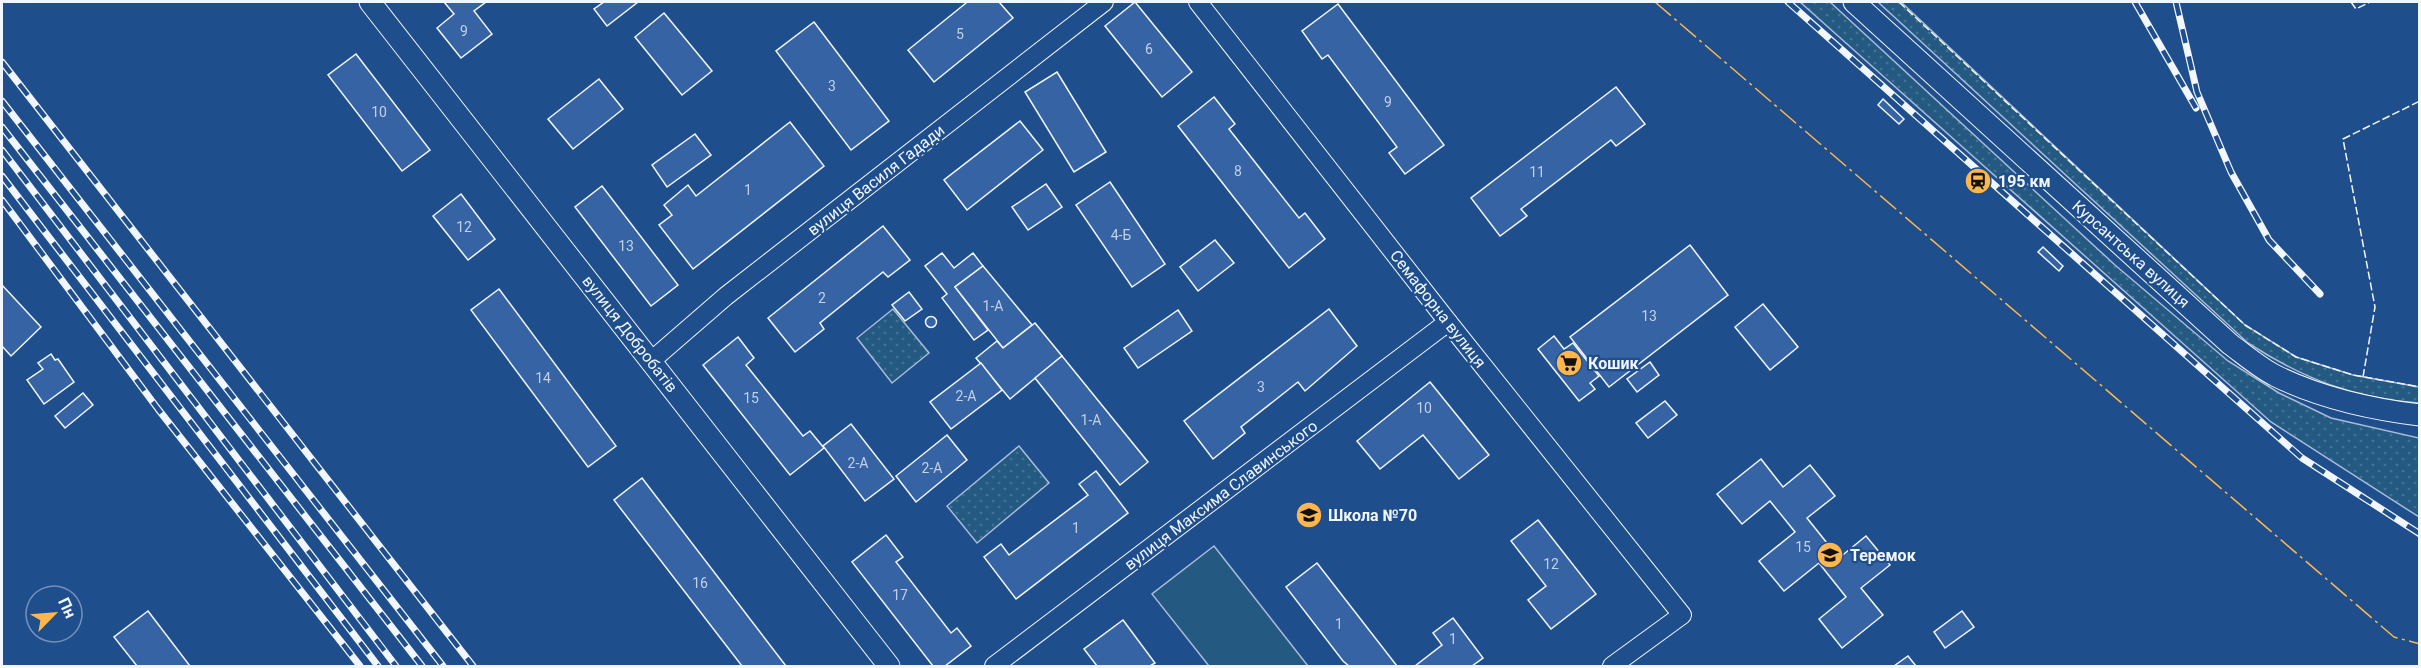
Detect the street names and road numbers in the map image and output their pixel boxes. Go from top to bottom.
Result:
street label: вулиця Василя Гадади [804,121,948,239]
street label: Курсантська вулиця [2068,196,2194,312]
street label: Семафорна вулиця [1386,246,1490,372]
street label: вулиця Добробатів [578,272,682,396]
street label: вулиця Максима Славинського [1121,416,1321,574]

